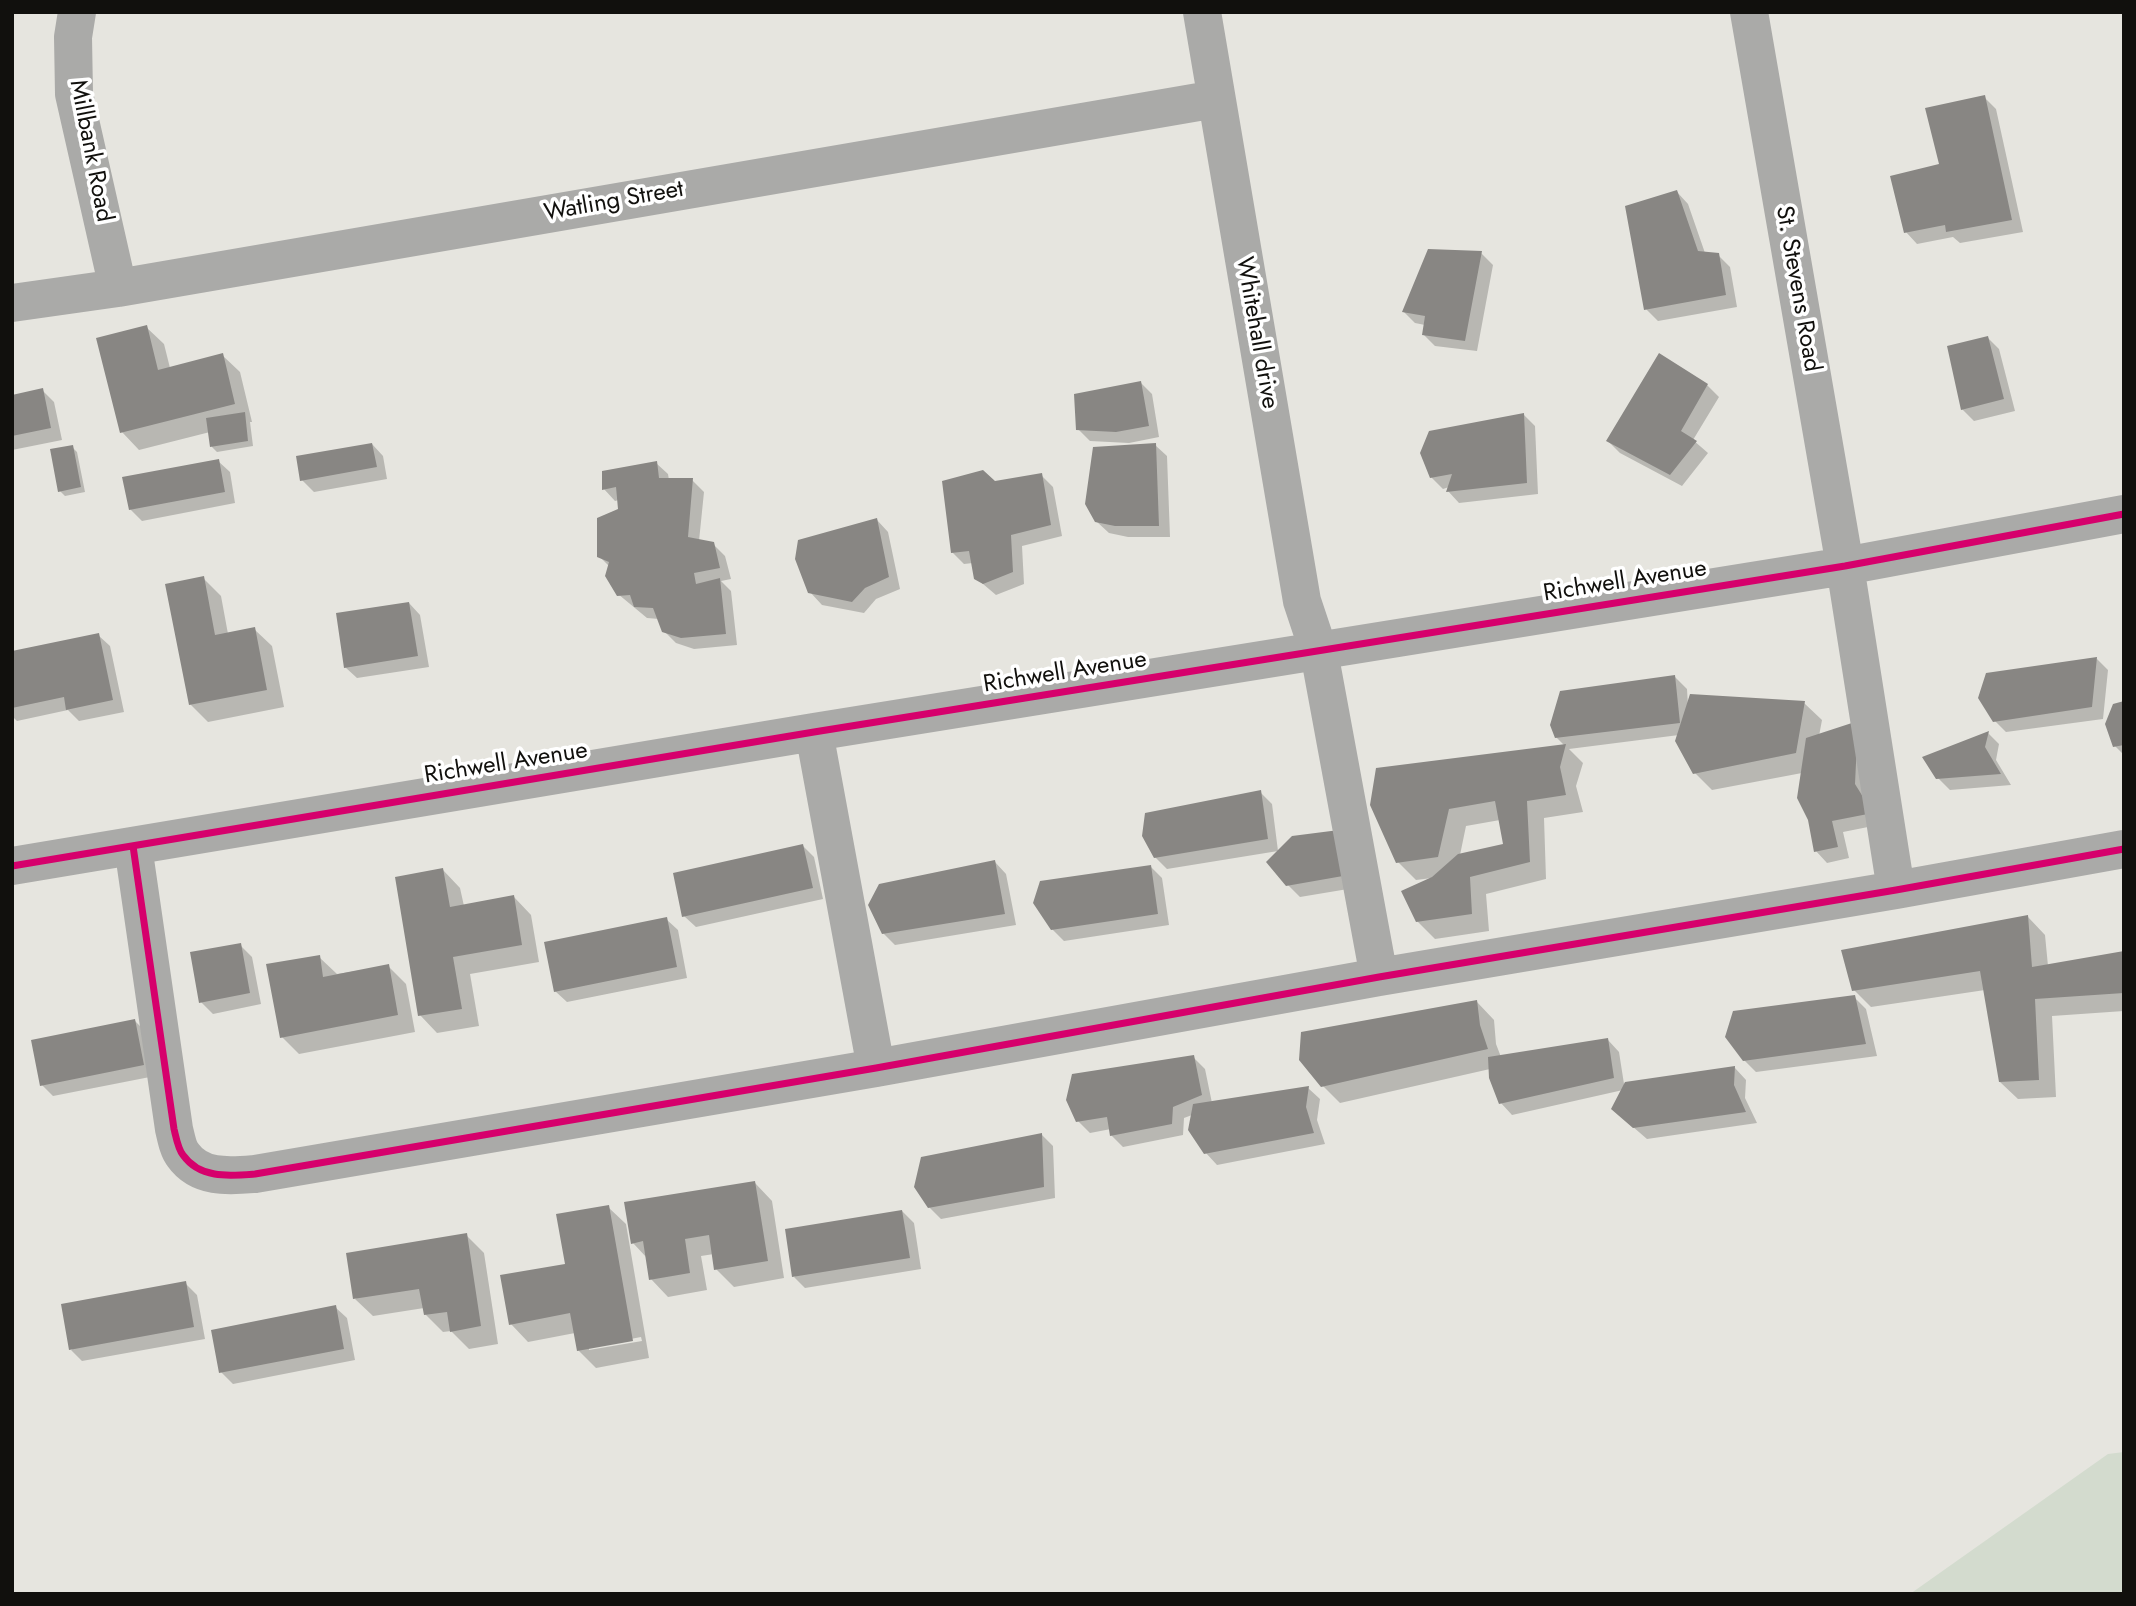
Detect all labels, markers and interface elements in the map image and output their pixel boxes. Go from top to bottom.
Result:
street label: Millbank Road [62,78,118,224]
street label: Watling Street [542,176,686,228]
street label: St. Stevens Road [1768,204,1826,374]
street label: Whitehall drive [1228,255,1284,411]
street label: Richwell Avenue [1541,555,1709,609]
street label: Richwell Avenue [981,646,1149,700]
street label: Richwell Avenue [422,737,590,791]

